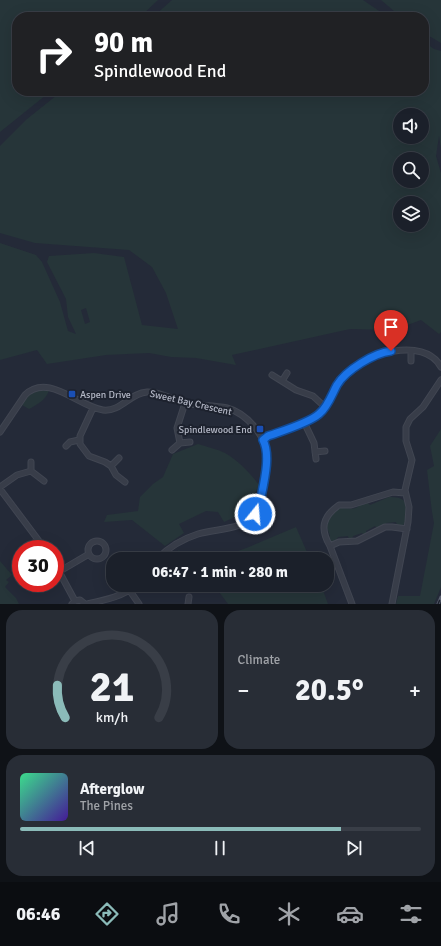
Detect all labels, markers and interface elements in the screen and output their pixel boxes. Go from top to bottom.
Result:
text: 90 m [94,26,153,60]
icon: right [28,28,80,80]
text: Spindlewood End [94,60,226,82]
map controls [393,108,429,232]
button: sound [393,108,429,144]
button: search [393,152,429,188]
button: layers [393,196,429,232]
pin [374,310,408,351]
icon: arrive [380,316,402,338]
street label: Sweet Bay Crescent [149,388,233,418]
marker: Aspen Drive [67,389,77,399]
place label: Aspen Drive [80,389,131,401]
place label: Spindlewood End [179,424,252,436]
marker: Spindlewood End [255,424,265,434]
position arrow [234,493,276,535]
speed limit sign: 30 [12,540,64,592]
text: 06:47 · 1 min · 280 m [152,563,288,581]
text: Climate [238,652,280,668]
text: 21 [89,661,134,712]
text: 20.5° [295,672,364,709]
text: − [238,677,249,704]
text: + [409,677,421,704]
text: km/h [96,708,128,725]
text: Afterglow [80,780,144,798]
text: The Pines [80,798,133,814]
icon: previous [76,837,98,859]
icon: pause [209,837,231,859]
icon: next [343,837,365,859]
icon: directions [93,900,121,928]
icon: music [154,900,182,928]
icon: phone [215,900,243,928]
icon: climate [275,900,303,928]
icon: car [336,900,364,928]
icon: filters [397,900,425,928]
text: 06:46 [16,903,61,925]

